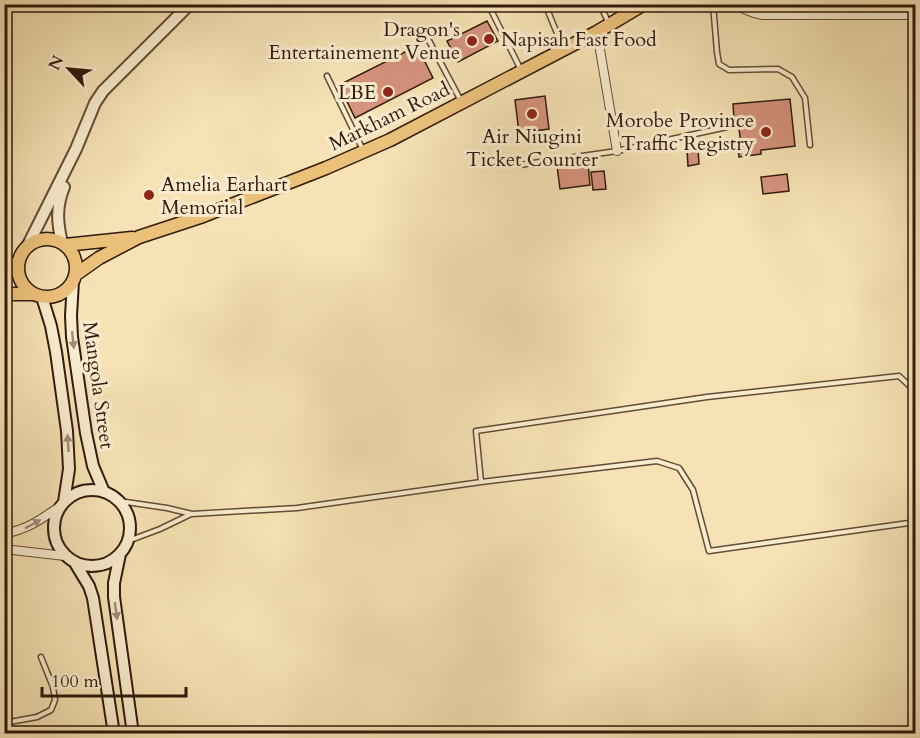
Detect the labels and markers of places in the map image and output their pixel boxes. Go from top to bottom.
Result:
place label: Dragon's Entertainement Venue [268,16,460,66]
place label: Napisah Fast Food [501,26,657,53]
marker: Napisah Fast Food [482,32,496,46]
marker: Dragon's Entertainement Venue [465,34,479,48]
place label: LBE [338,79,376,106]
marker: LBE [381,85,395,99]
marker: Air Niugini Ticket Counter [525,107,539,121]
place label: Morobe Province Traffic Registry [606,107,754,157]
place label: Air Niugini Ticket Counter [466,123,599,173]
marker: Morobe Province Traffic Registry [759,125,773,139]
place label: Amelia Earhart Memorial [161,171,288,221]
marker: Amelia Earhart Memorial [142,188,156,202]

